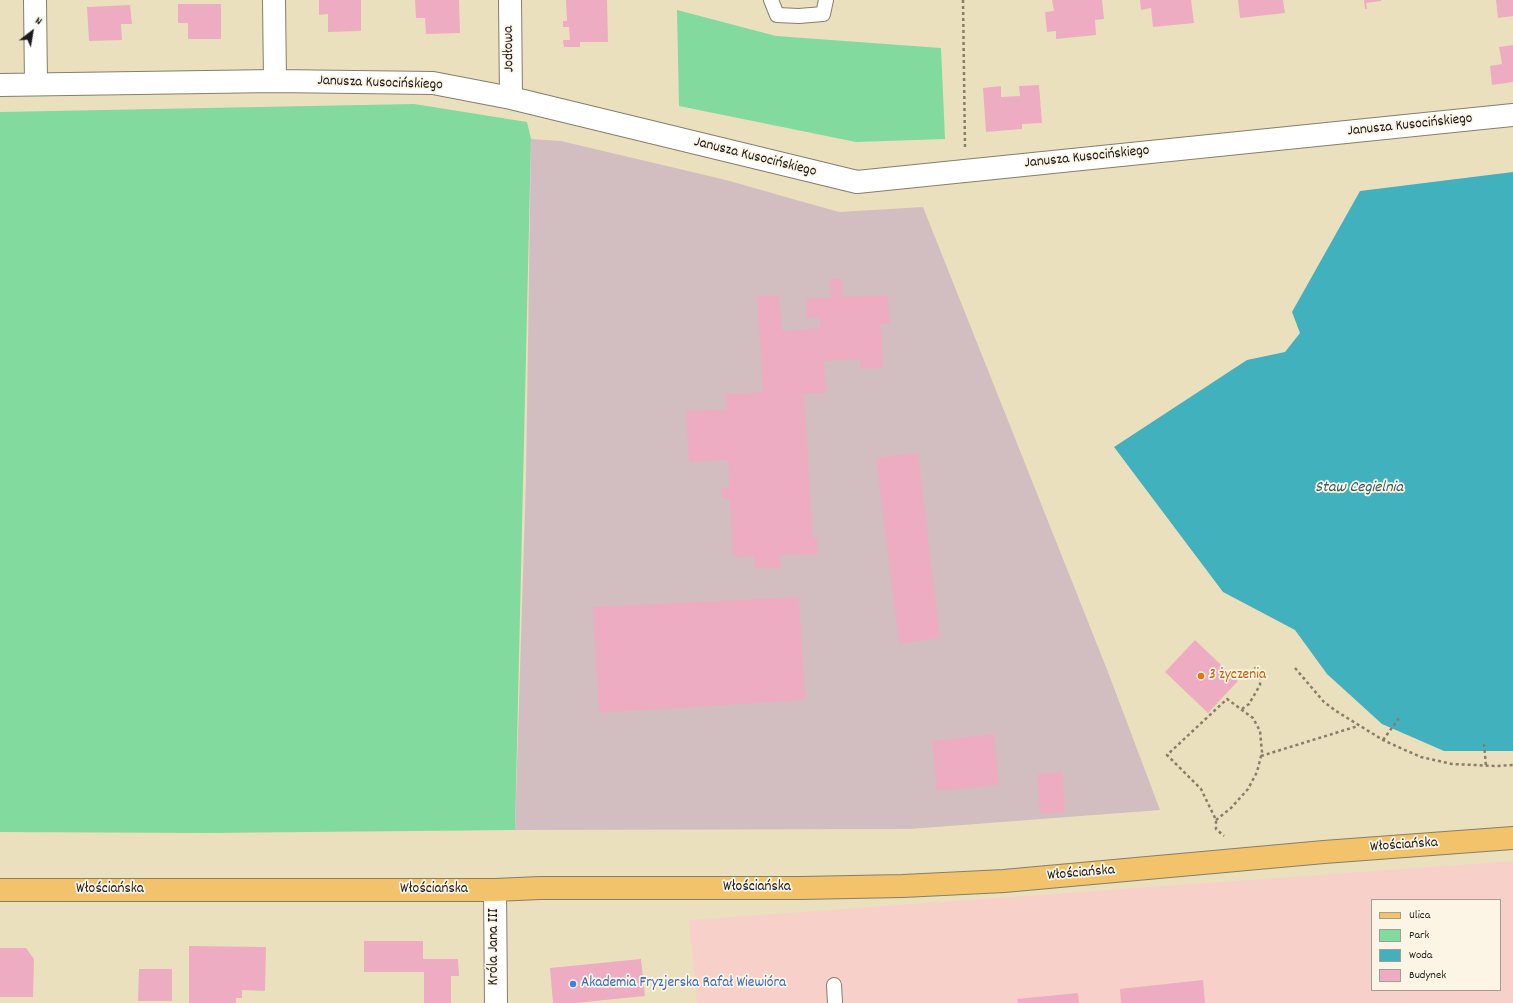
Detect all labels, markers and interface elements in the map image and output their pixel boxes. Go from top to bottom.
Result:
north arrow [12,12,52,52]
text: N [32,13,45,30]
street label: Jodłowa [501,26,519,72]
street label: Janusza Kusocińskiego [317,73,443,95]
street label: Janusza Kusocińskiego [1347,110,1473,142]
street label: Janusza Kusocińskiego [692,134,818,182]
street label: Janusza Kusocińskiego [1024,142,1150,174]
water label: Staw Cegielnia [1315,479,1403,499]
place label: 3 życzenia [1209,667,1266,685]
marker: 3 życzenia [1196,671,1206,681]
street label: Włościańska [1370,835,1438,857]
street label: Włościańska [1046,862,1116,886]
street label: Włościańska [723,879,791,897]
street label: Włościańska [76,881,144,899]
street label: Włościańska [400,881,468,899]
legend [1371,899,1501,991]
text: Ulica [1409,907,1430,924]
street label: Króla Jana III [486,908,504,986]
text: Park [1409,927,1429,944]
text: Woda [1409,947,1432,964]
text: Budynek [1409,967,1446,984]
place label: Akademia Fryzjerska Rafał Wiewióra [581,975,786,993]
marker: Akademia Fryzjerska Rafał Wiewióra [568,979,578,989]

